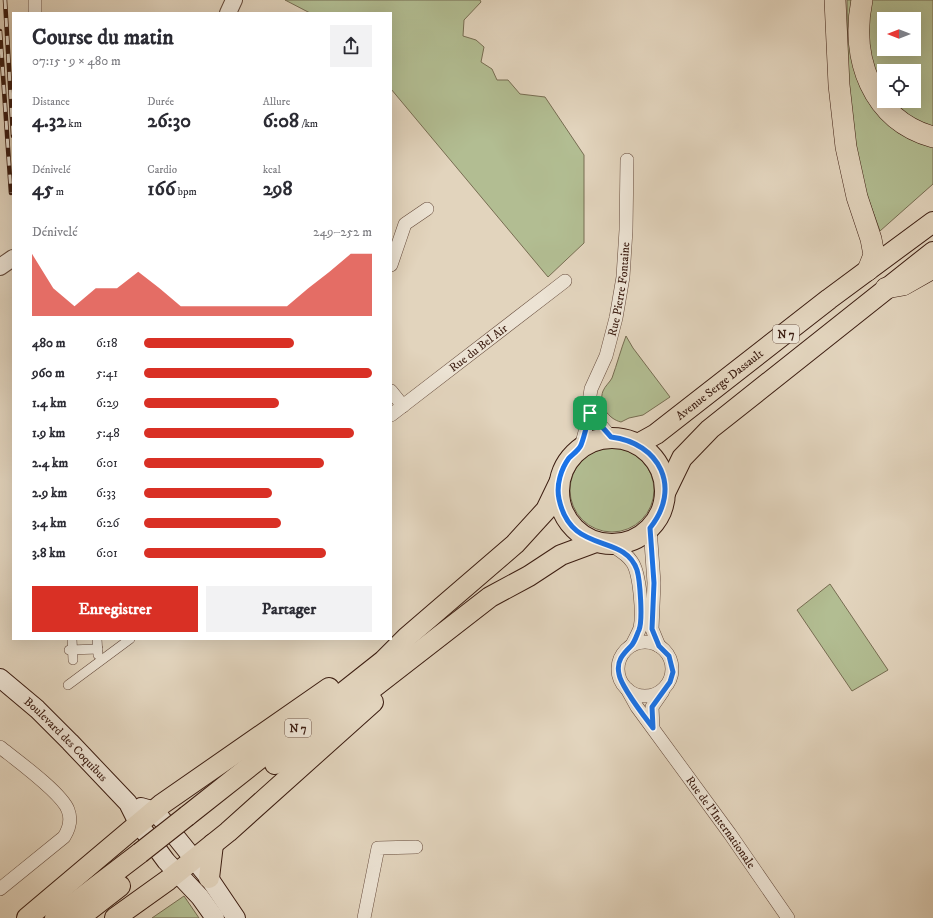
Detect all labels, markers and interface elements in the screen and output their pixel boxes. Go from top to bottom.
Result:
north arrow [877,12,921,56]
map controls [877,12,921,108]
text: Course du matin [32,24,174,51]
button: share [330,25,372,67]
text: 07:15 · 9 × 480 m [32,53,121,69]
button: locate [877,64,921,108]
text: Distance [32,95,70,109]
text: Durée [147,95,174,109]
text: Allure [263,95,290,109]
text: 4.32 [32,109,66,134]
text: 26:30 [147,109,191,134]
text: 6:08 [263,109,299,134]
text: km [66,117,82,131]
text: /km [299,117,318,131]
text: Dénivelé [32,163,71,177]
text: Cardio [147,163,177,177]
text: kcal [263,163,281,177]
text: 45 [32,177,53,202]
text: 166 [147,177,175,202]
text: 298 [263,177,292,202]
text: m [53,185,64,199]
text: bpm [175,185,197,199]
text: Dénivelé [32,224,78,240]
text: 249–252 m [313,224,372,240]
street label: Rue Pierre Fontaine [605,242,633,338]
street label: Rue du Bel Air [446,321,511,375]
road number: N 7 [773,325,799,343]
text: 480 m [32,335,66,351]
text: 6:18 [96,335,117,351]
street label: Avenue Serge Dassault [673,346,767,424]
text: 960 m [32,365,65,381]
text: 5:41 [96,365,118,381]
text: 1.4 km [32,395,66,411]
text: 6:29 [96,395,119,411]
pin [573,396,607,430]
icon: arrive [579,402,601,424]
text: 1.9 km [32,425,65,441]
text: 5:48 [96,425,120,441]
text: 2.4 km [32,455,68,471]
text: 6:01 [96,455,118,471]
text: 2.9 km [32,485,67,501]
text: 6:33 [96,485,116,501]
text: 3.4 km [32,515,67,531]
text: 6:26 [96,515,119,531]
text: 3.8 km [32,545,65,561]
text: 6:01 [96,545,118,561]
button: Enregistrer [32,586,198,632]
button: Partager [206,586,372,632]
street label: Boulevard des Coquibus [21,694,111,785]
road number: N 7 [285,719,311,737]
street label: Rue de l'Internationale [682,773,759,872]

